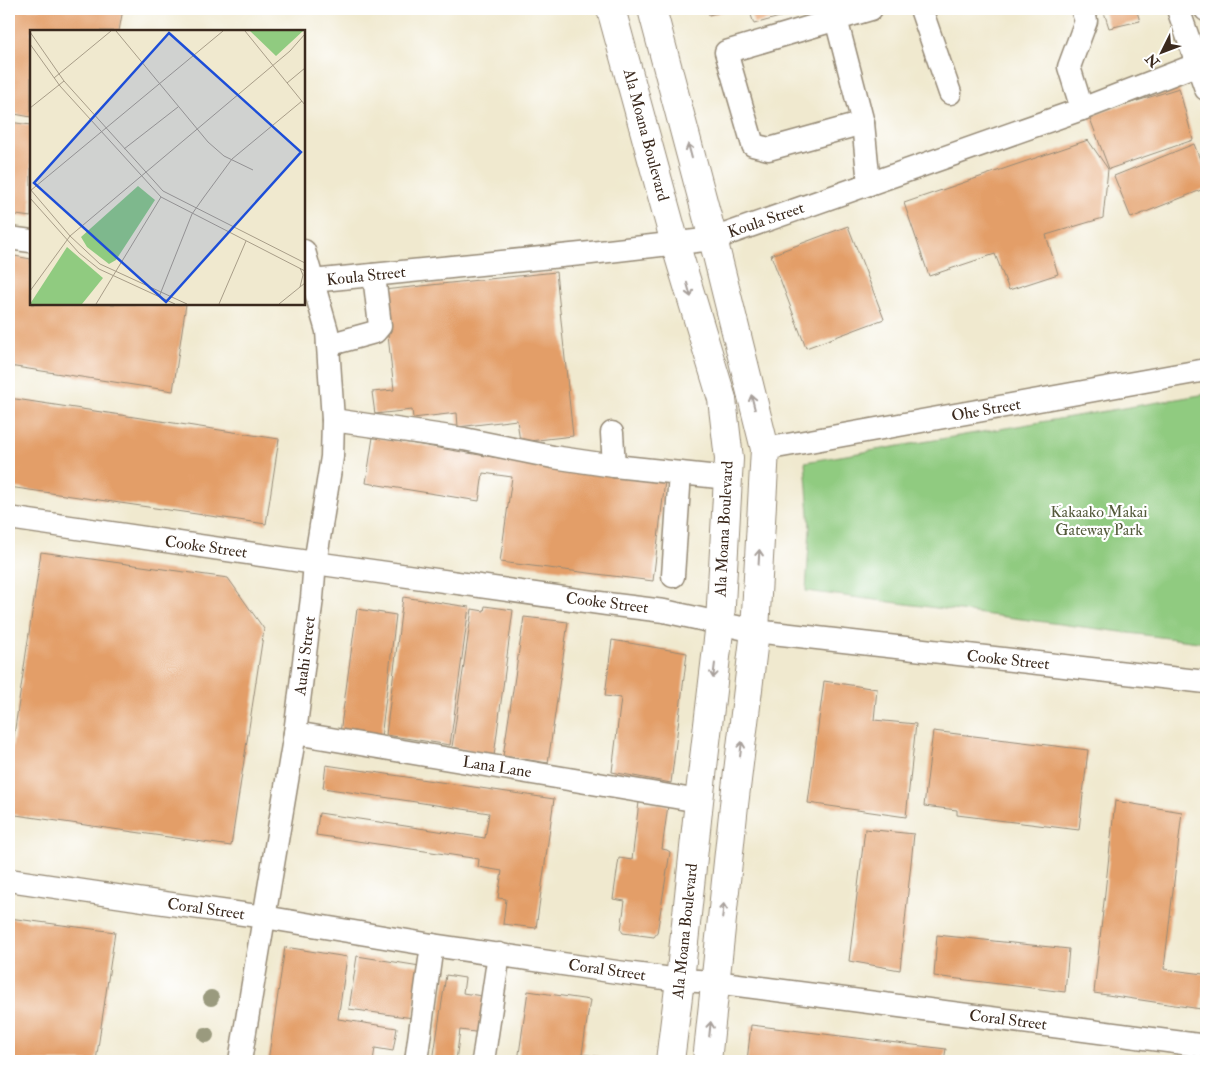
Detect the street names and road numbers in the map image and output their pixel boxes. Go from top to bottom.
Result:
street label: Ala Moana Boulevard [618,66,673,203]
street label: Koula Street [725,198,807,242]
street label: Koula Street [325,262,407,290]
street label: Ohe Street [950,394,1022,426]
street label: Ala Moana Boulevard [710,460,738,599]
street label: Cooke Street [163,531,249,563]
street label: Cooke Street [565,588,649,618]
street label: Auahi Street [290,615,320,698]
street label: Cooke Street [966,646,1050,674]
street label: Lana Lane [461,752,533,782]
street label: Ala Moana Boulevard [668,862,702,1001]
street label: Coral Street [166,894,246,924]
street label: Coral Street [567,955,647,985]
street label: Coral Street [968,1005,1048,1035]

